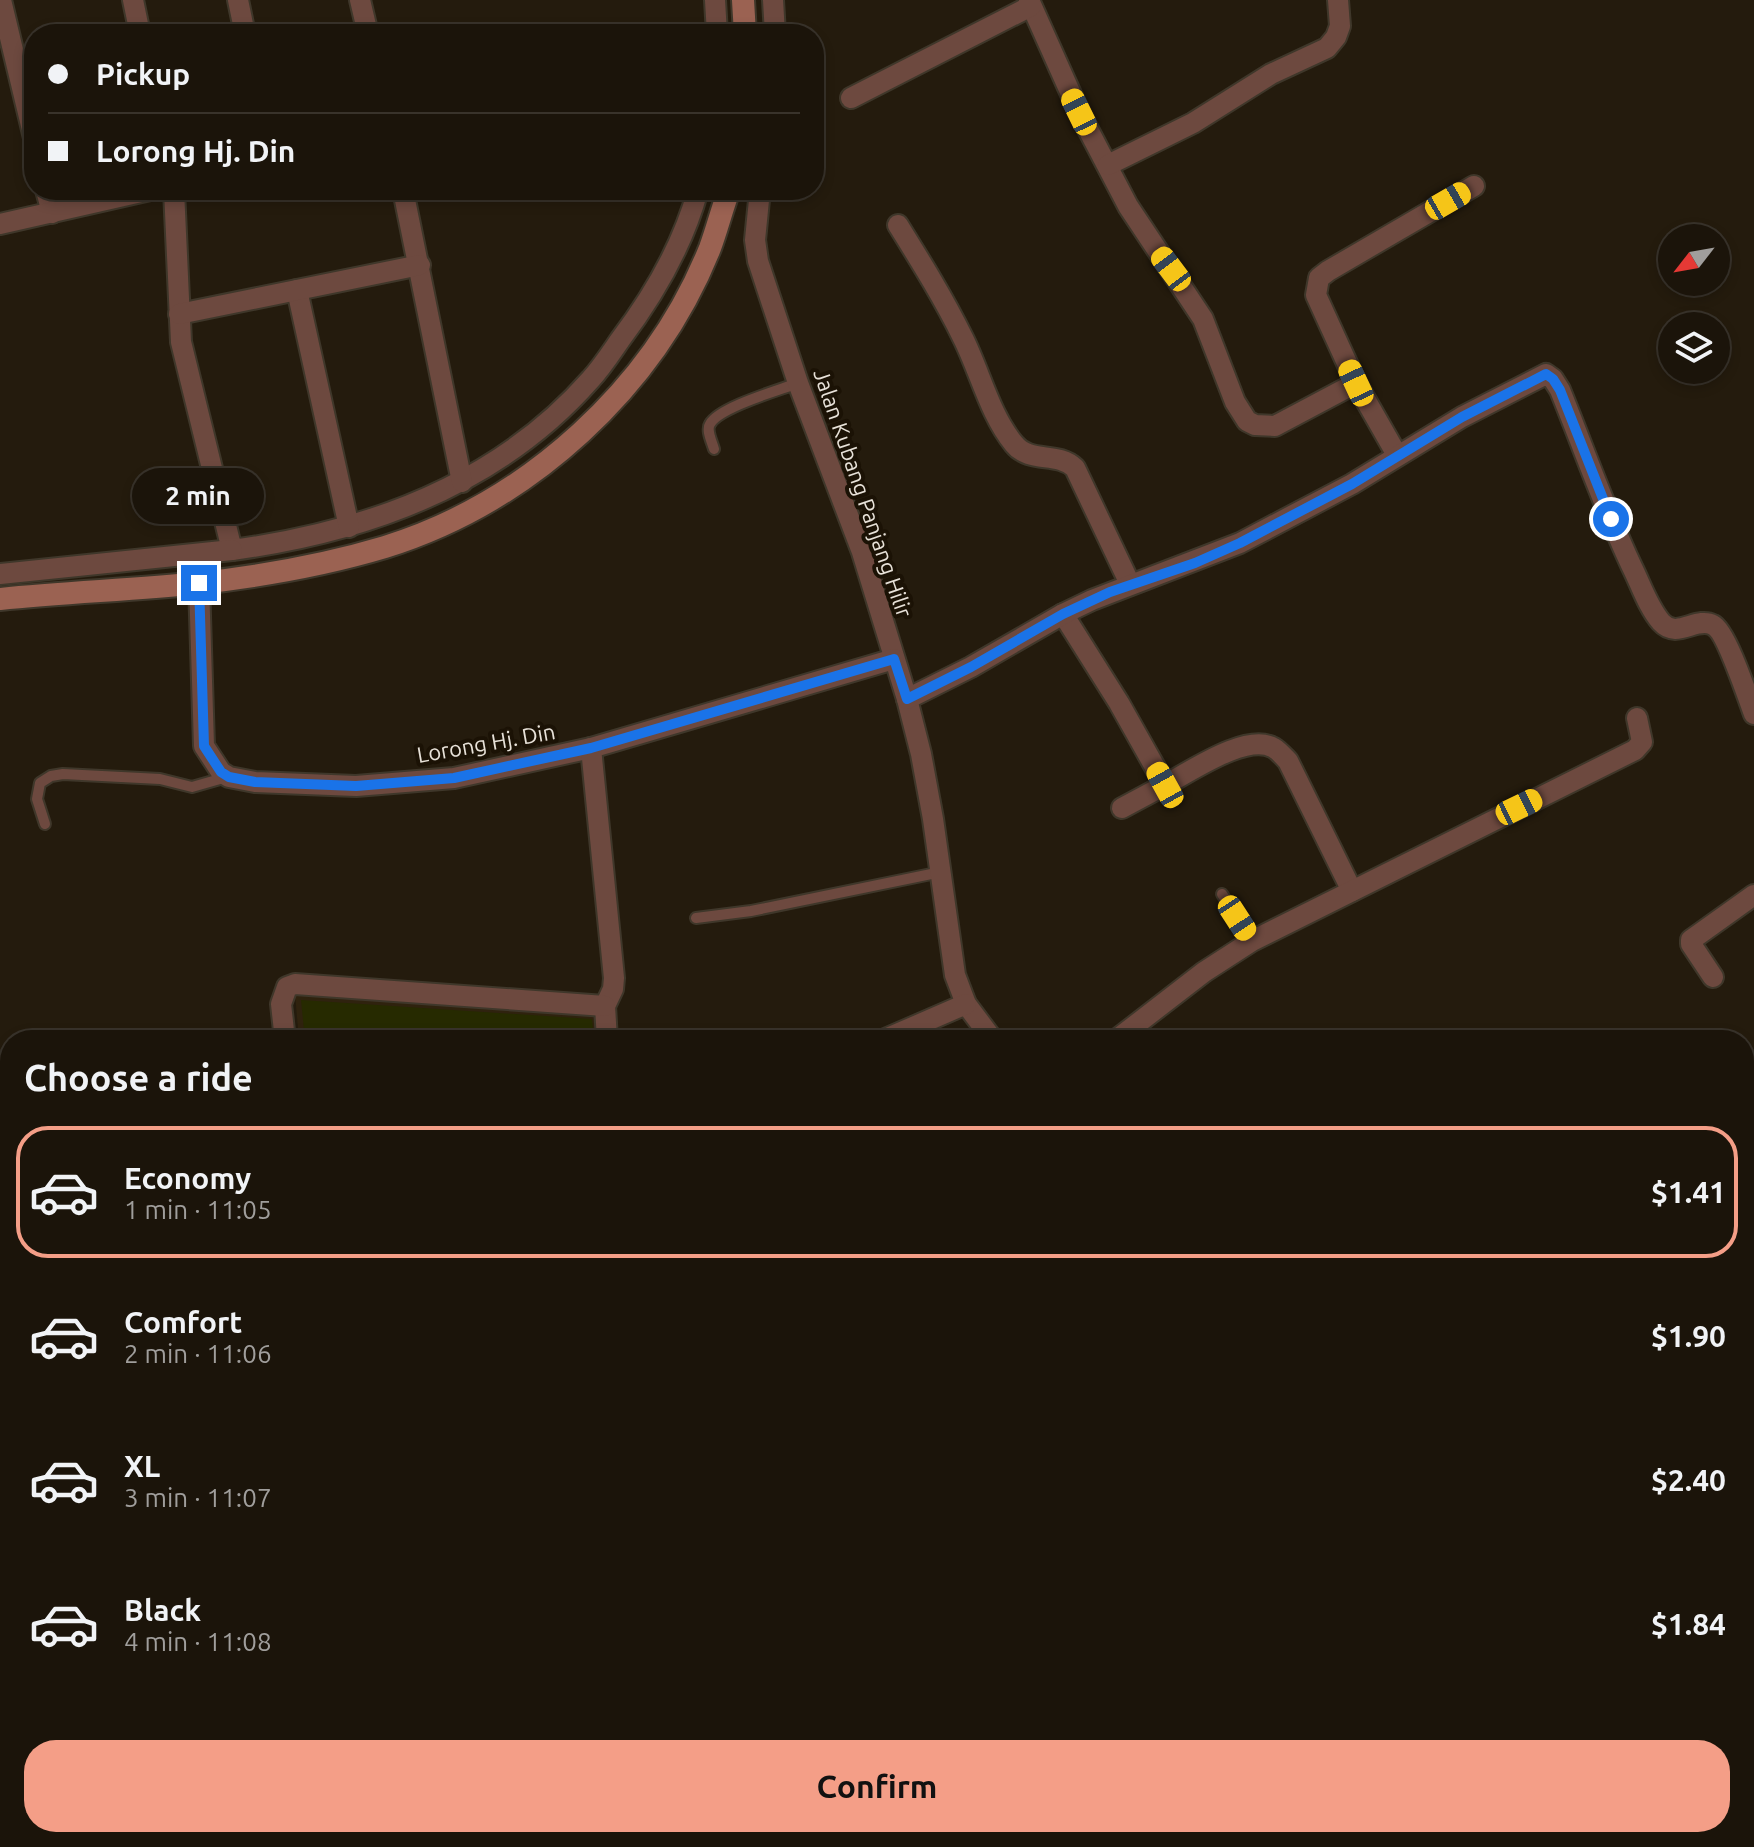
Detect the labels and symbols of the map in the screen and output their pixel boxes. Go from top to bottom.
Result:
car [1058,85,1100,139]
car [1421,179,1475,223]
north arrow [1658,224,1730,296]
car [1147,243,1195,295]
car [1335,356,1377,410]
street label: Jalan Kubang Panjang Hilir [809,365,918,621]
callout: 2 min [133,467,265,523]
route start [1593,501,1629,537]
route end [181,565,217,601]
street label: Lorong Hj. Din [415,718,557,767]
car [1143,758,1187,812]
car [1492,786,1546,828]
car [1214,891,1260,945]

